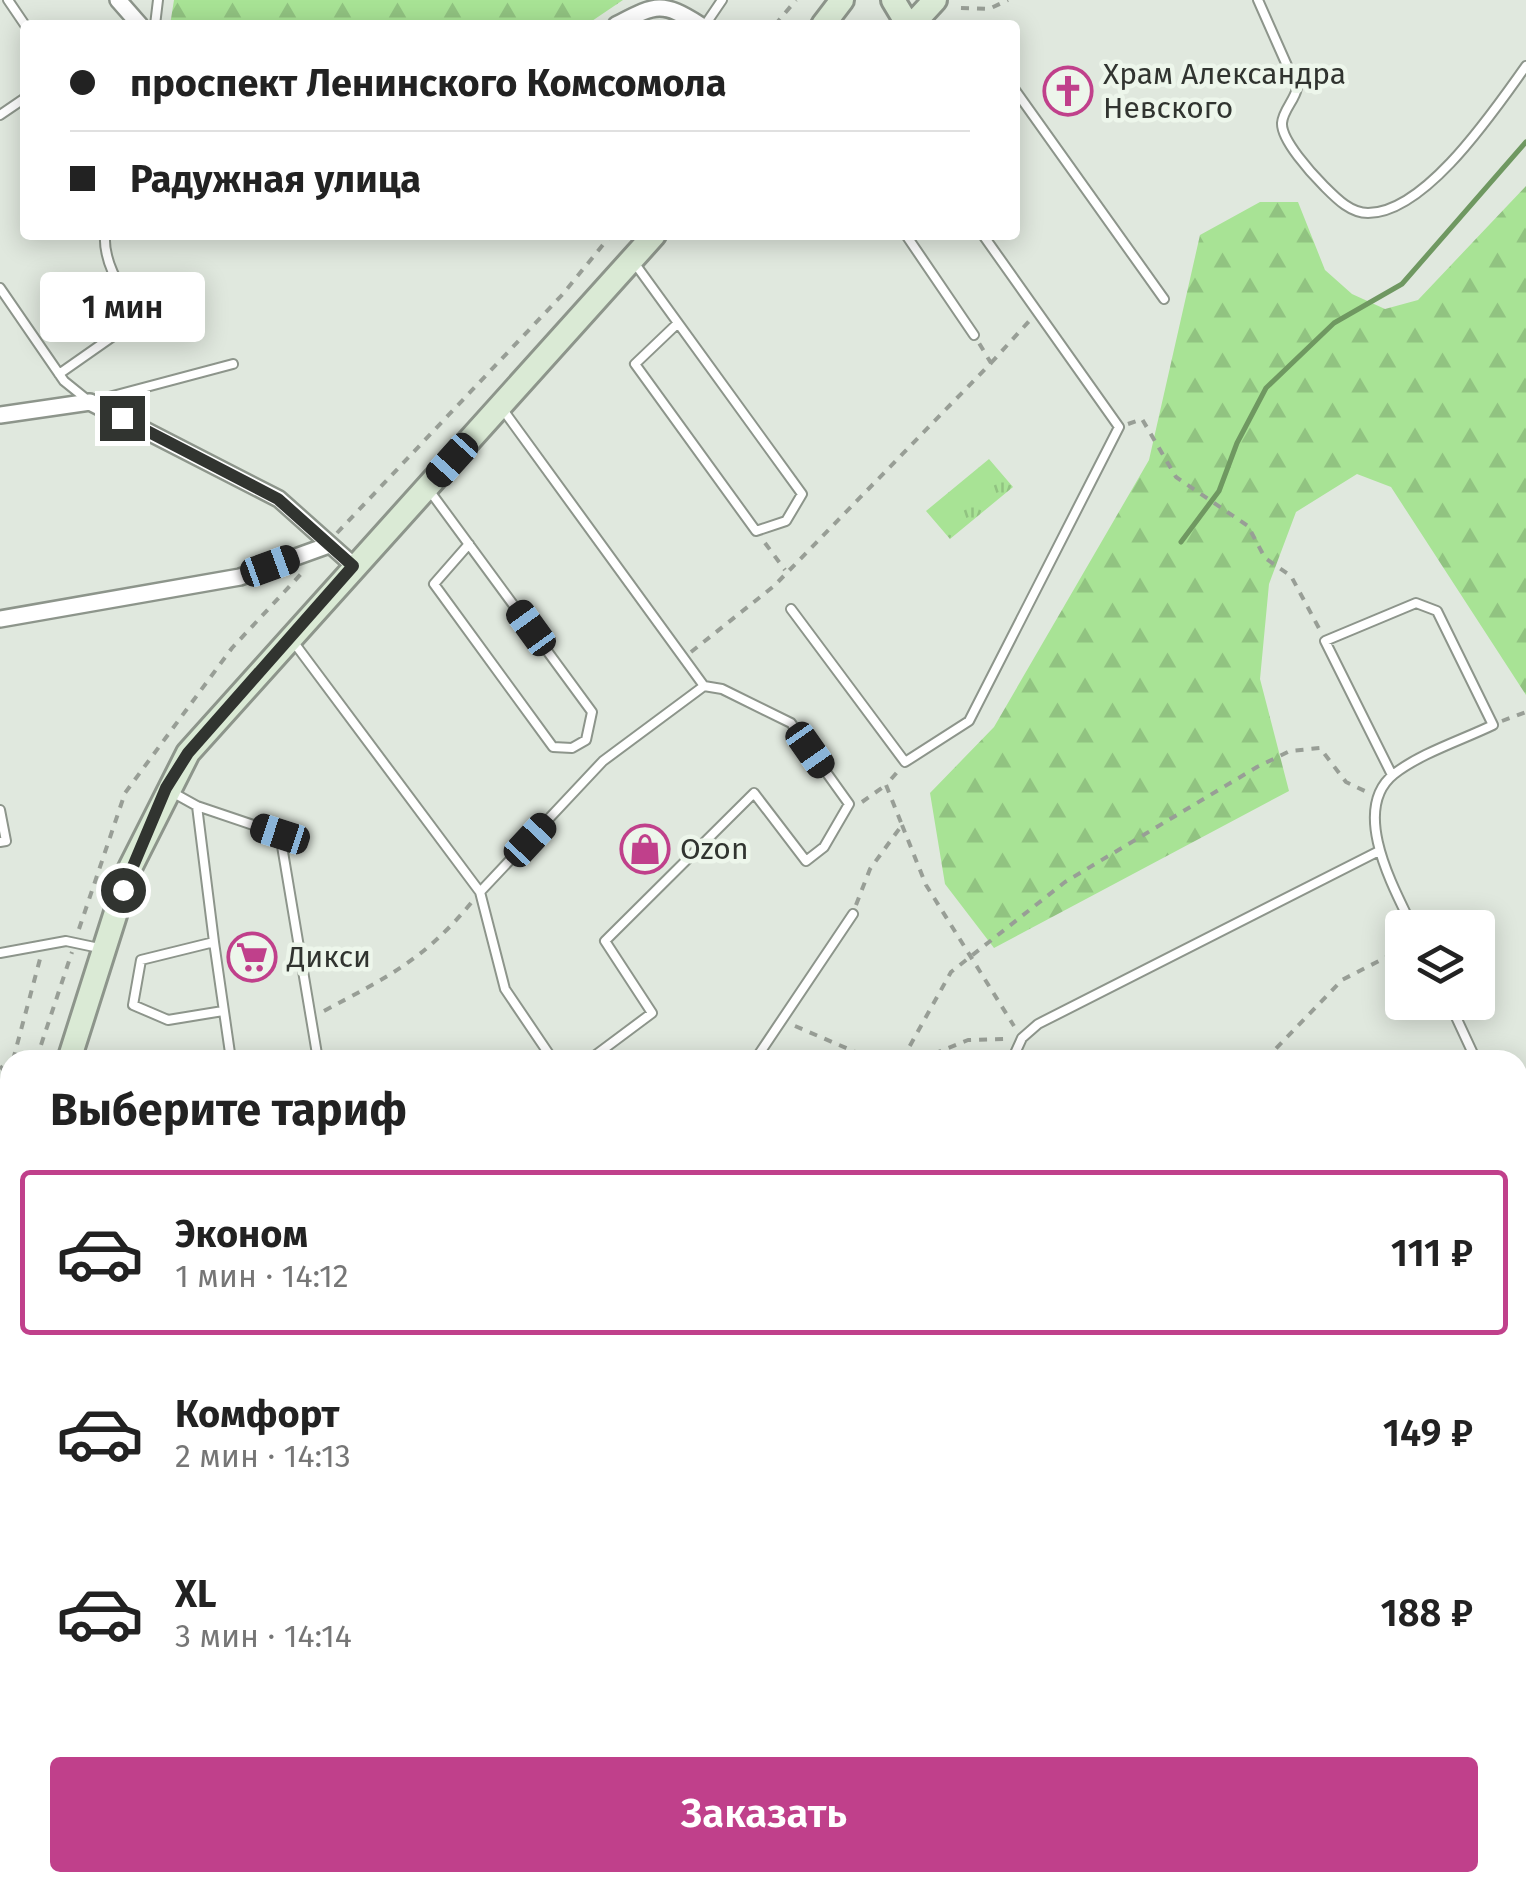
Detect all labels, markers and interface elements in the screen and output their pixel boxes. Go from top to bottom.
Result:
place label: Храм Александра Невского [1103,56,1346,126]
text: проспект Ленинского Комсомола [130,60,727,106]
church icon: Храм Александра Невского [1042,65,1094,117]
text: Радужная улица [130,156,421,202]
callout: 1 мин [39,273,204,343]
text: 1 мин [82,288,163,326]
route end [100,396,145,441]
car [421,428,483,492]
car [237,542,303,590]
car [501,595,561,661]
car [781,717,839,783]
car [499,808,561,872]
car [247,810,313,858]
shop icon: Ozon [619,823,671,875]
place label: Ozon [680,831,748,867]
route start [101,868,146,913]
map controls [1385,910,1495,1020]
button: layers [1385,910,1495,1020]
supermarket icon: Дикси [226,931,278,983]
place label: Дикси [286,939,371,975]
text: Выберите тариф [50,1083,407,1137]
icon: car [55,1208,145,1298]
text: Эконом [175,1211,308,1257]
text: 111 ₽ [1391,1230,1473,1276]
text: 1 мин · 14:12 [175,1257,349,1295]
icon: car [55,1388,145,1478]
text: Комфорт [175,1391,339,1437]
text: 149 ₽ [1383,1410,1473,1456]
text: 2 мин · 14:13 [175,1437,351,1475]
icon: car [55,1568,145,1658]
text: XL [175,1571,217,1617]
text: 188 ₽ [1380,1590,1473,1636]
text: 3 мин · 14:14 [175,1617,352,1655]
button: Заказать [50,1757,1478,1872]

